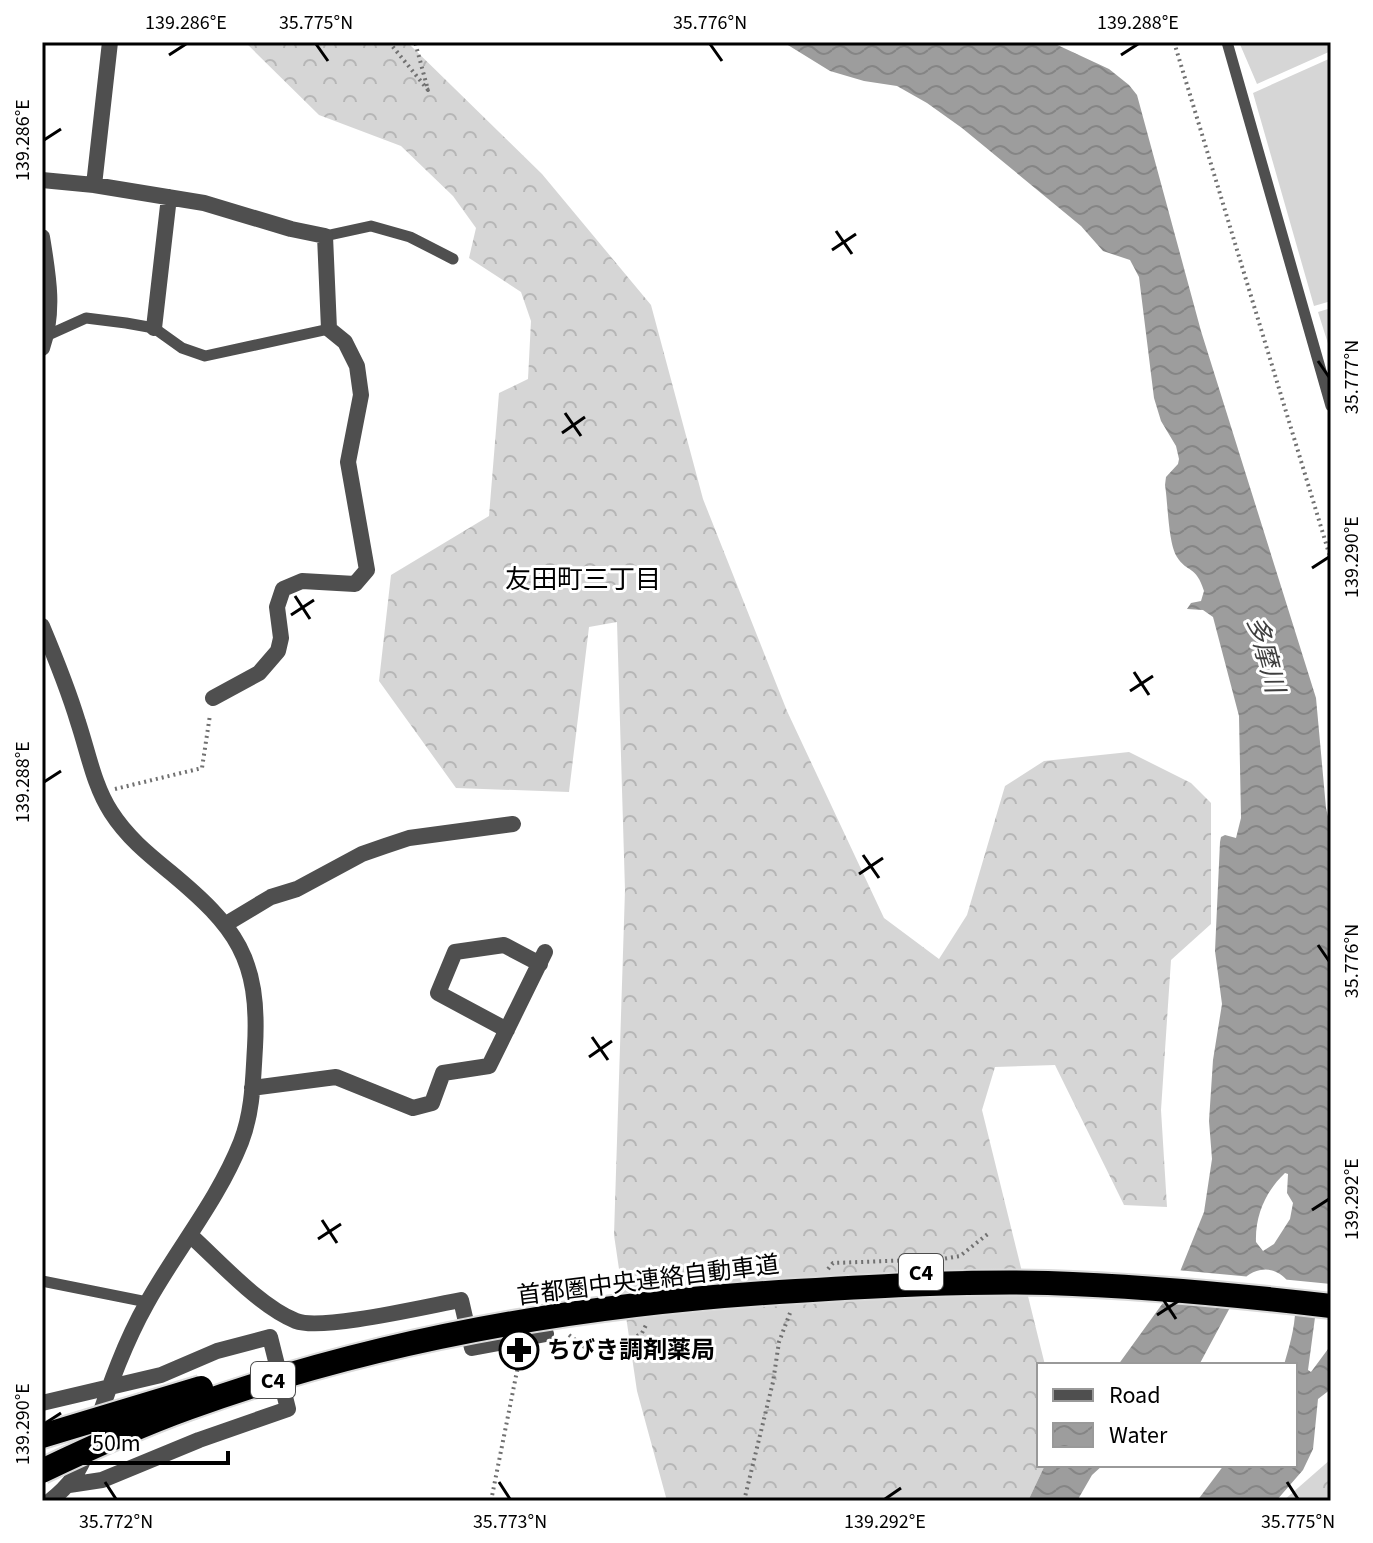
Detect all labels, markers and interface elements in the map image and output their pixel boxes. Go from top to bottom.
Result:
text: 139.286°E [145,9,227,37]
text: 35.775°N [279,9,353,37]
text: 35.776°N [673,9,747,37]
text: 139.288°E [1097,9,1179,37]
text: 139.286°E [9,99,37,181]
text: 35.777°N [1338,340,1366,414]
text: 139.290°E [1338,516,1366,598]
district label: 友田町三丁目 [505,561,661,598]
water label: 多摩川 [1238,612,1294,699]
text: 139.288°E [9,741,37,823]
text: 35.776°N [1338,924,1366,998]
text: 139.292°E [1338,1158,1366,1240]
street label: 首都圏中央連絡自動車道 [515,1247,781,1314]
road number: C4 [899,1254,943,1290]
pharmacy icon: ちびき調剤薬局 [498,1329,540,1371]
place label: ちびき調剤薬局 [547,1333,715,1368]
road number: C4 [251,1362,295,1398]
legend [1037,1363,1297,1467]
text: Road [1109,1378,1161,1413]
text: 139.290°E [9,1383,37,1465]
scale bar [80,1415,228,1465]
text: Water [1109,1418,1168,1453]
text: 50 m [92,1426,141,1461]
text: 35.772°N [79,1508,153,1536]
text: 35.773°N [473,1508,547,1536]
text: 139.292°E [844,1508,926,1536]
text: 35.775°N [1261,1508,1335,1536]

